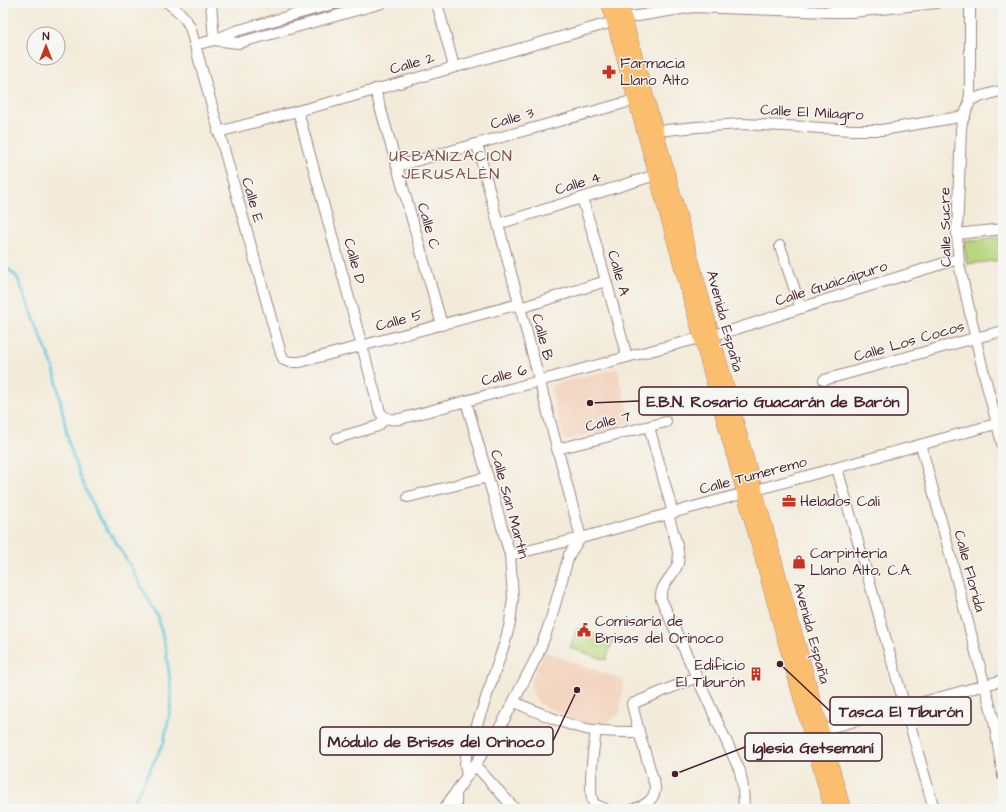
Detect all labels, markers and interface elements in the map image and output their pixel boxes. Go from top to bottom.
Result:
north arrow [26,26,66,66]
text: N [43,29,50,44]
street label: Calle 2 [387,47,437,80]
place label: Farmacia Llano Alto [620,53,689,91]
pharmacy icon: Farmacia Llano Alto [601,64,617,80]
street label: Calle El Milagro [760,99,865,127]
street label: Calle 3 [488,102,537,135]
district label: URBANIZACIÓN JERUSALÉN [389,145,513,185]
street label: Calle 4 [552,167,604,200]
street label: Calle E [236,175,269,225]
street label: Calle Sucre [934,187,957,267]
street label: Calle C [412,200,445,252]
street label: Calle D [338,236,371,287]
street label: Calle A [602,248,635,299]
street label: Calle Guaicaipuro [772,255,891,312]
street label: Avenida España [701,268,748,374]
street label: Calle 5 [373,304,425,337]
street label: Calle B [526,311,559,363]
street label: Calle Los Cocos [851,316,967,367]
street label: Calle 6 [479,359,530,392]
callout: E.B.N. Rosario Guacarán de Barón [639,387,908,415]
text: E.B.N. Rosario Guacarán de Barón [647,391,899,413]
street label: Calle 7 [583,406,633,437]
street label: Calle San Martín [485,447,534,561]
street label: Calle Tumeremo [697,451,810,500]
place label: Helados Cali [800,491,880,512]
office icon: Helados Cali [781,493,797,509]
street label: Calle Florida [948,528,991,615]
place label: Carpintería Llano Alto, C.A. [810,543,912,581]
shop icon: Carpintería Llano Alto, C.A. [791,554,807,570]
street label: Avenida España [788,580,835,686]
place label: Comisaría de Brisas del Orinoco [595,611,724,649]
public building icon: Comisaría de Brisas del Orinoco [576,622,592,638]
place label: Edificio El Tiburón [676,655,746,693]
building icon: Edificio El Tiburón [748,666,764,682]
callout: Tasca El Tiburón [830,697,971,725]
text: Tasca El Tiburón [838,701,963,723]
callout: Módulo de Brisas del Orinoco [320,727,553,755]
text: Módulo de Brisas del Orinoco [328,731,545,753]
callout: Iglesia Getsemaní [745,733,882,761]
text: Iglesia Getsemaní [753,737,874,761]

